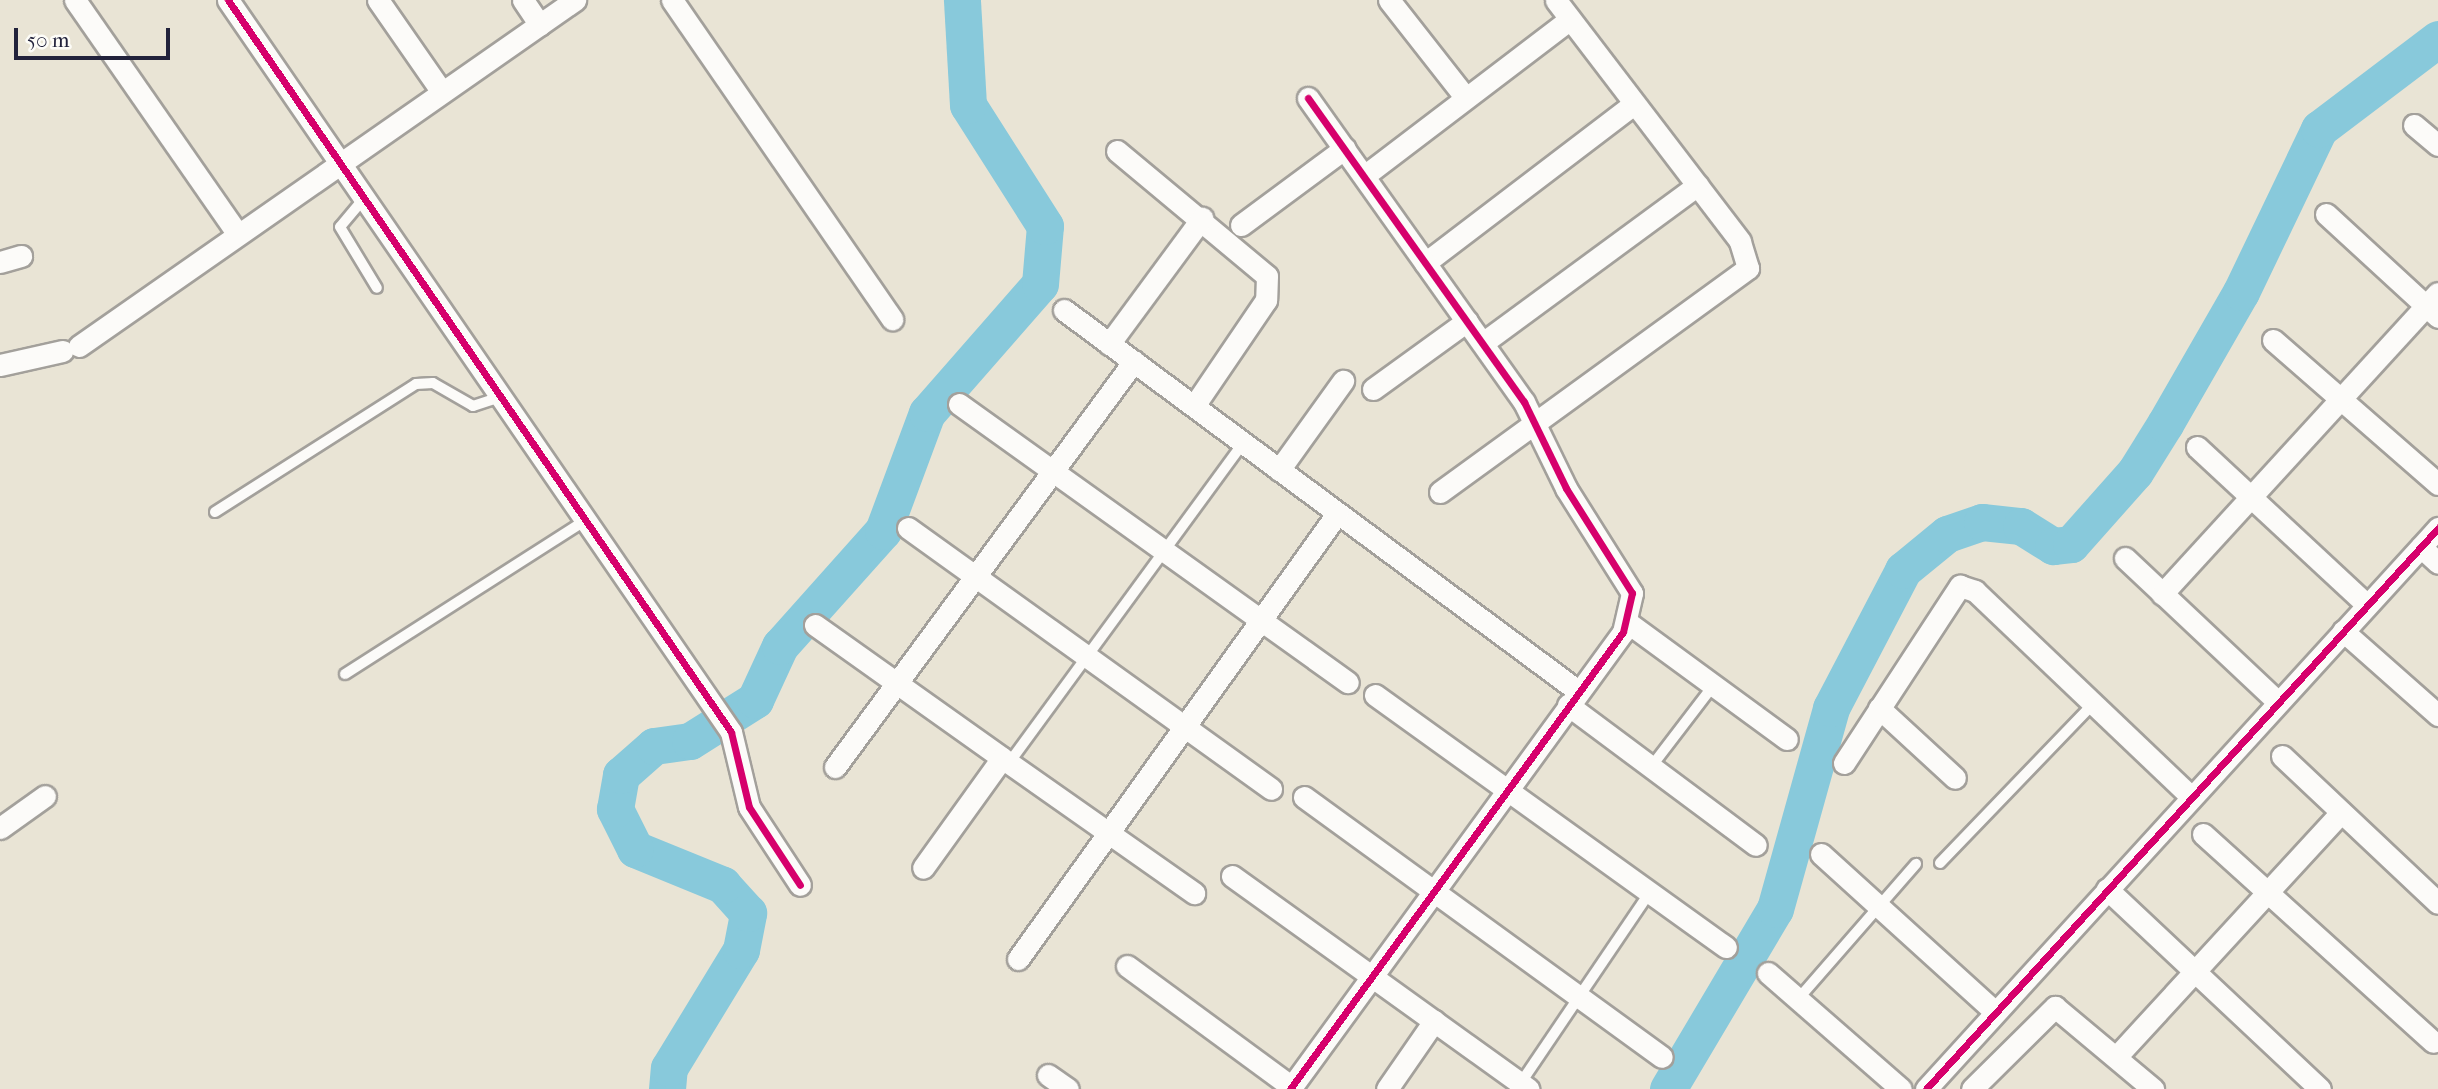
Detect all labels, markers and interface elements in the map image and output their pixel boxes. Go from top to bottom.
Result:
scale bar [18,14,173,58]
text: 50 m [27,28,70,52]

